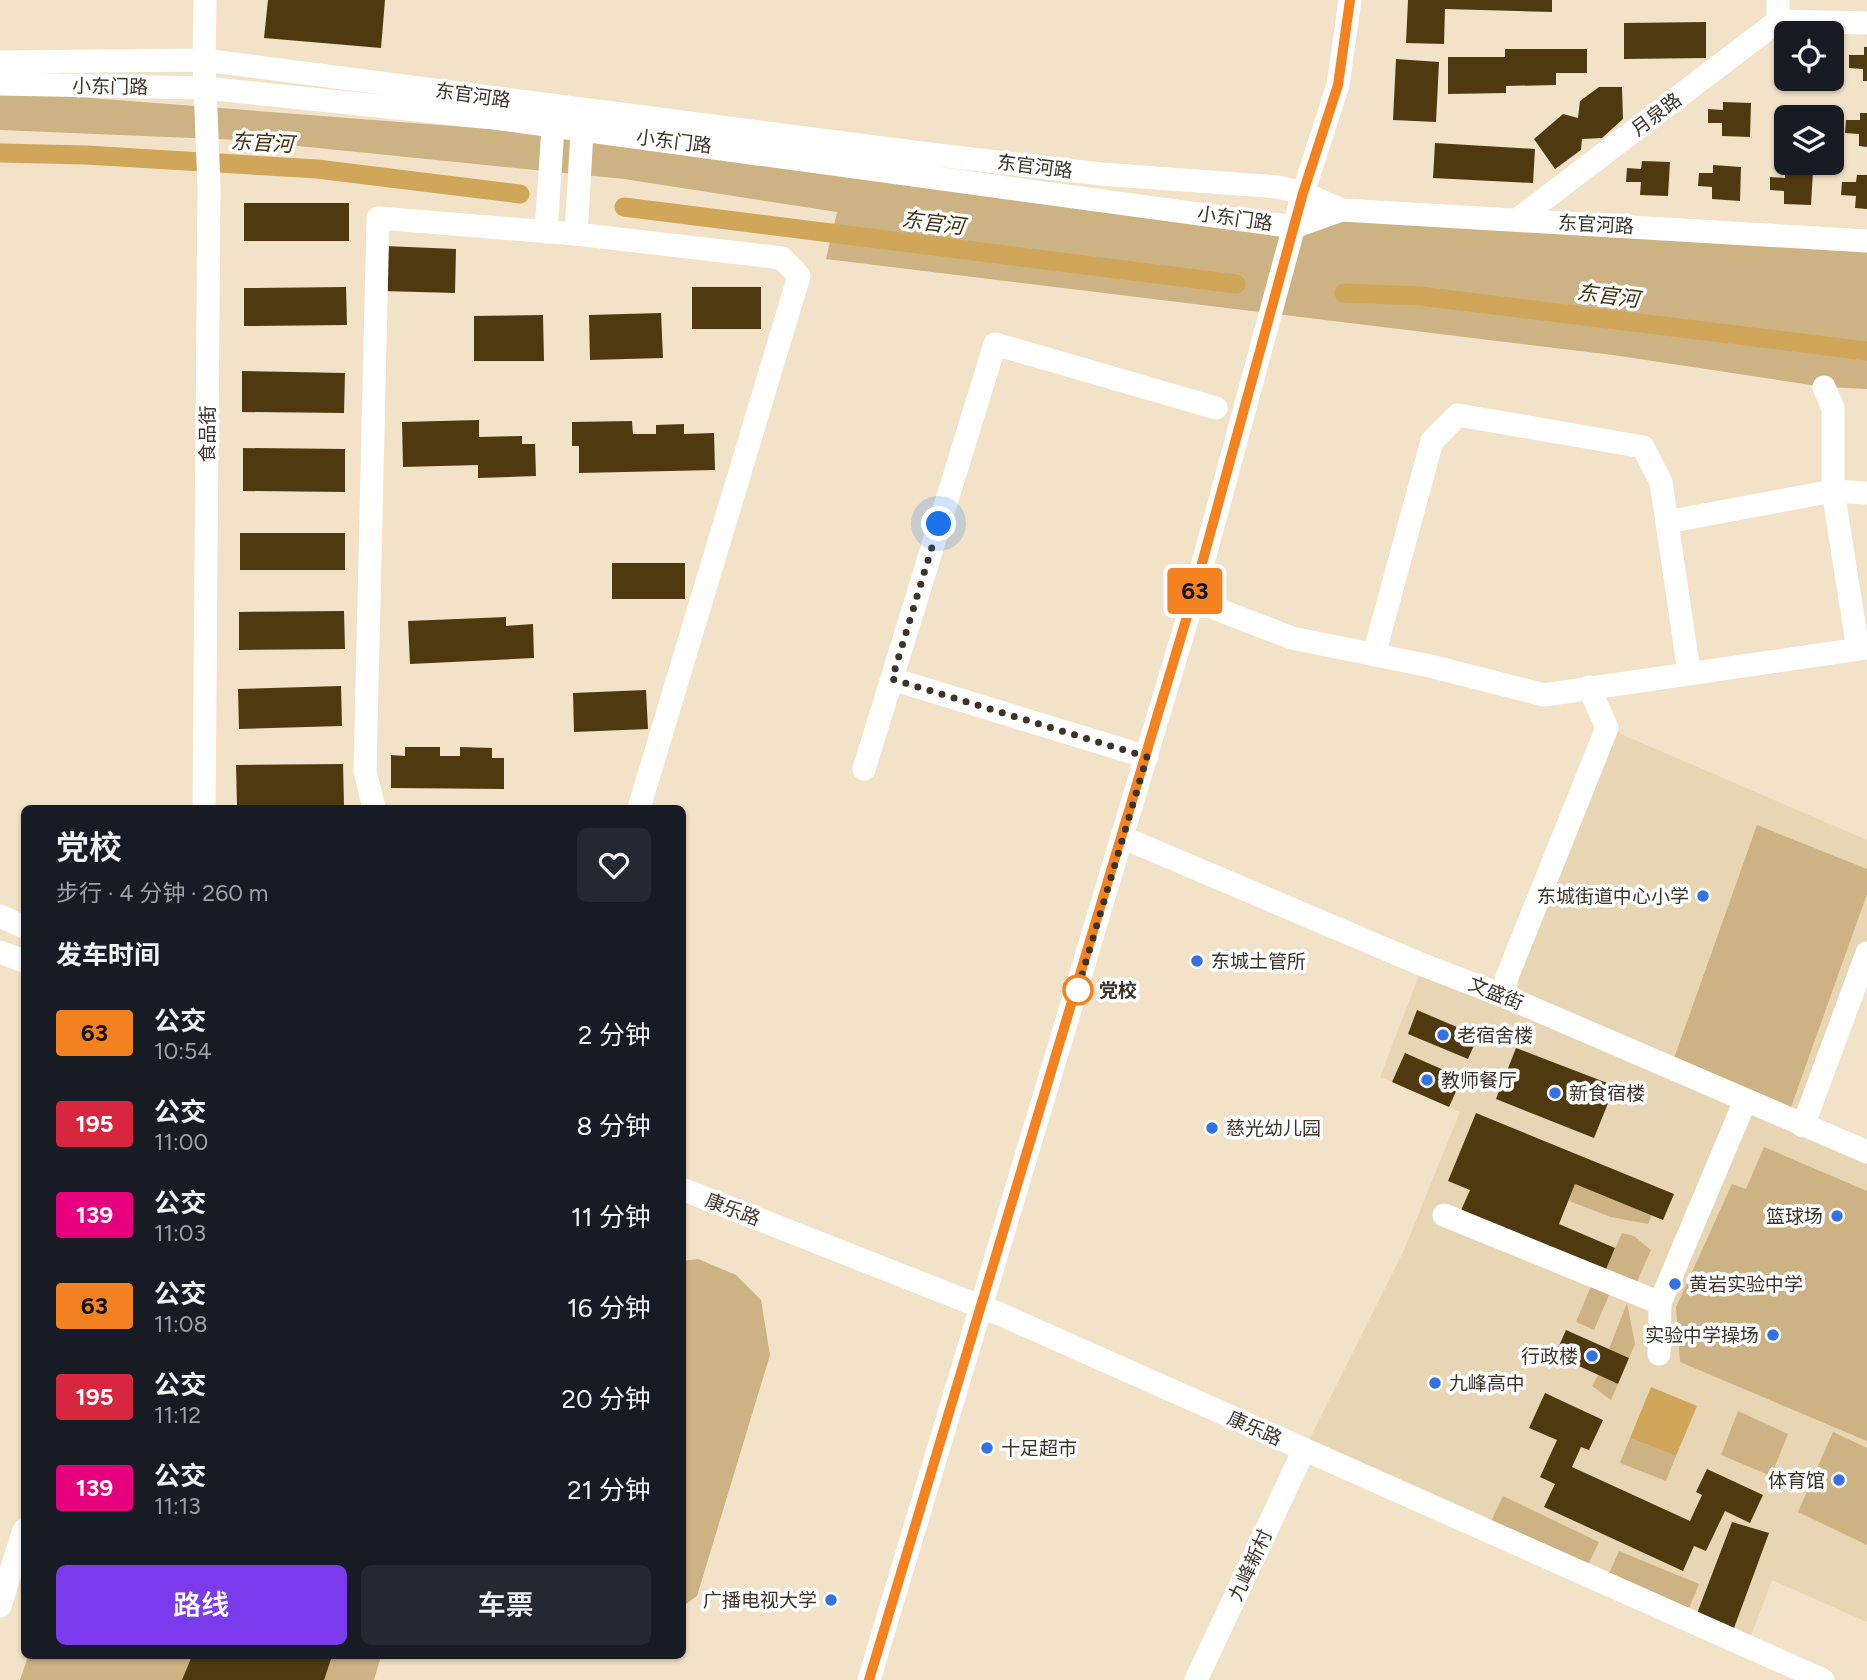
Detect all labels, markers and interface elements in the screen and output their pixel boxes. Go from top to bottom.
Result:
map controls [1774,21,1844,175]
button: locate [1774,21,1844,91]
street label: 小东门路 [72,74,148,99]
street label: 东官河路 [434,79,512,112]
street label: 月泉路 [1627,88,1686,141]
button: layers [1774,105,1844,175]
street label: 小东门路 [635,125,713,158]
water label: 东官河 [230,128,298,157]
street label: 东官河路 [996,150,1074,183]
street label: 小东门路 [1196,202,1274,235]
water label: 东官河 [900,206,970,239]
street label: 东官河路 [1557,211,1635,238]
water label: 东官河 [1575,279,1645,312]
street label: 食品街 [196,405,219,463]
your location [921,506,956,541]
line badge: 63 [1164,568,1226,614]
text: 63 [1181,576,1209,605]
text: 党校 [56,828,122,867]
button: heart [577,828,651,902]
text: 步行 · 4 分钟 · 260 m [56,879,268,907]
place label: 东城街道中心小学 [1537,885,1689,908]
marker: 东城街道中心小学 [1695,888,1711,904]
text: 发车时间 [56,939,160,971]
place label: 东城土管所 [1211,950,1306,973]
marker: 东城土管所 [1189,953,1205,969]
street label: 文盛街 [1465,972,1527,1015]
marker: 党校 [1063,975,1093,1005]
place label: 党校 [1099,979,1137,1002]
text: 公交 [154,1005,206,1037]
text: 63 [81,1018,108,1047]
text: 2 分钟 [578,1019,651,1051]
place label: 老宿舍楼 [1457,1024,1533,1047]
marker: 老宿舍楼 [1435,1027,1451,1043]
text: 10:54 [154,1037,212,1065]
place label: 教师餐厅 [1441,1069,1517,1092]
marker: 教师餐厅 [1419,1072,1435,1088]
place label: 新食宿楼 [1569,1082,1645,1105]
marker: 新食宿楼 [1547,1085,1563,1101]
text: 公交 [154,1096,206,1128]
text: 195 [76,1109,114,1138]
text: 8 分钟 [577,1110,651,1142]
place label: 慈光幼儿园 [1226,1117,1321,1140]
marker: 慈光幼儿园 [1204,1120,1220,1136]
text: 11:00 [154,1128,208,1156]
text: 公交 [154,1187,206,1219]
street label: 康乐路 [702,1189,764,1230]
text: 139 [76,1200,113,1229]
text: 11 分钟 [571,1201,651,1233]
place label: 篮球场 [1766,1205,1823,1228]
marker: 篮球场 [1829,1208,1845,1224]
text: 11:03 [154,1219,206,1247]
place label: 黄岩实验中学 [1689,1273,1803,1296]
marker: 黄岩实验中学 [1667,1276,1683,1292]
text: 公交 [154,1278,206,1310]
text: 63 [81,1291,108,1320]
text: 16 分钟 [567,1292,651,1324]
text: 11:08 [154,1310,208,1338]
place label: 实验中学操场 [1645,1324,1759,1347]
marker: 实验中学操场 [1765,1327,1781,1343]
place label: 行政楼 [1521,1345,1578,1368]
marker: 行政楼 [1584,1348,1600,1364]
text: 公交 [154,1369,206,1401]
place label: 九峰高中 [1449,1372,1525,1395]
marker: 九峰高中 [1427,1375,1443,1391]
text: 195 [76,1382,114,1411]
text: 20 分钟 [561,1383,651,1415]
text: 11:12 [154,1401,201,1429]
street label: 康乐路 [1224,1406,1286,1451]
place label: 十足超市 [1001,1437,1077,1460]
marker: 十足超市 [979,1440,995,1456]
text: 公交 [154,1460,206,1492]
place label: 体育馆 [1768,1469,1825,1492]
marker: 体育馆 [1831,1472,1847,1488]
text: 139 [76,1473,113,1502]
text: 21 分钟 [567,1474,651,1506]
text: 11:13 [154,1492,201,1520]
street label: 九峰新村 [1224,1526,1277,1605]
button: 路线 [56,1565,347,1645]
button: 车票 [361,1565,651,1645]
place label: 广播电视大学 [703,1589,817,1612]
marker: 广播电视大学 [823,1592,839,1608]

